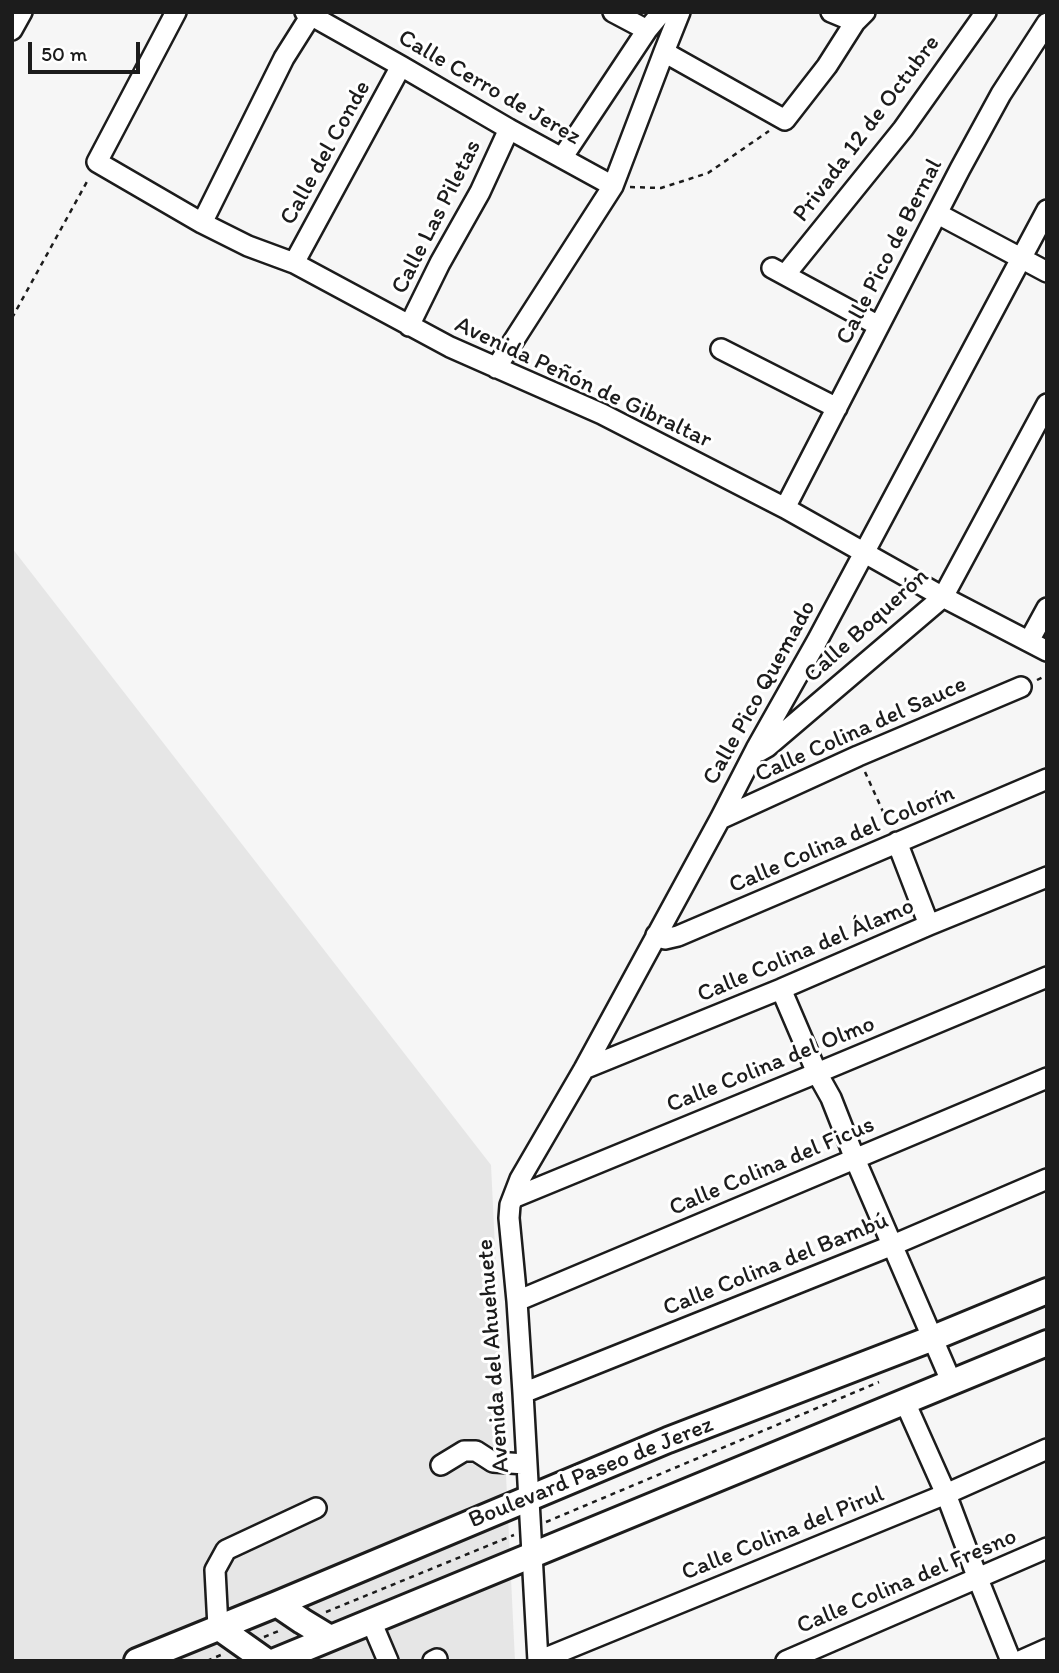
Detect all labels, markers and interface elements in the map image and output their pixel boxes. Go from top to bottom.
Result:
street label: Calle Cerro de Jerez [392,24,586,152]
scale bar [32,28,144,72]
street label: Privada 12 de Octubre [787,30,947,228]
text: 50 m [41,41,87,66]
street label: Calle del Conde [274,76,378,230]
street label: Calle Las Piletas [386,135,488,299]
street label: Calle Pico de Bernal [831,154,949,350]
street label: Avenida Peñón de Gibraltar [450,311,716,455]
street label: Calle Boquerón [799,562,935,690]
street label: Calle Pico Quemado [697,596,823,790]
street label: Calle Colina del Sauce [751,670,971,790]
street label: Calle Colina del Colorín [725,779,959,901]
street label: Calle Colina del Álamo [693,892,919,1010]
street label: Calle Colina del Olmo [663,1010,879,1120]
street label: Calle Colina del Ficus [665,1111,879,1223]
street label: Calle Colina del Bambú [659,1207,893,1323]
street label: Avenida del Ahuehuete [471,1238,517,1474]
street label: Boulevard Paseo de Jerez [465,1411,717,1535]
street label: Calle Colina del Pirul [678,1480,888,1588]
street label: Calle Colina del Fresno [793,1523,1021,1641]

